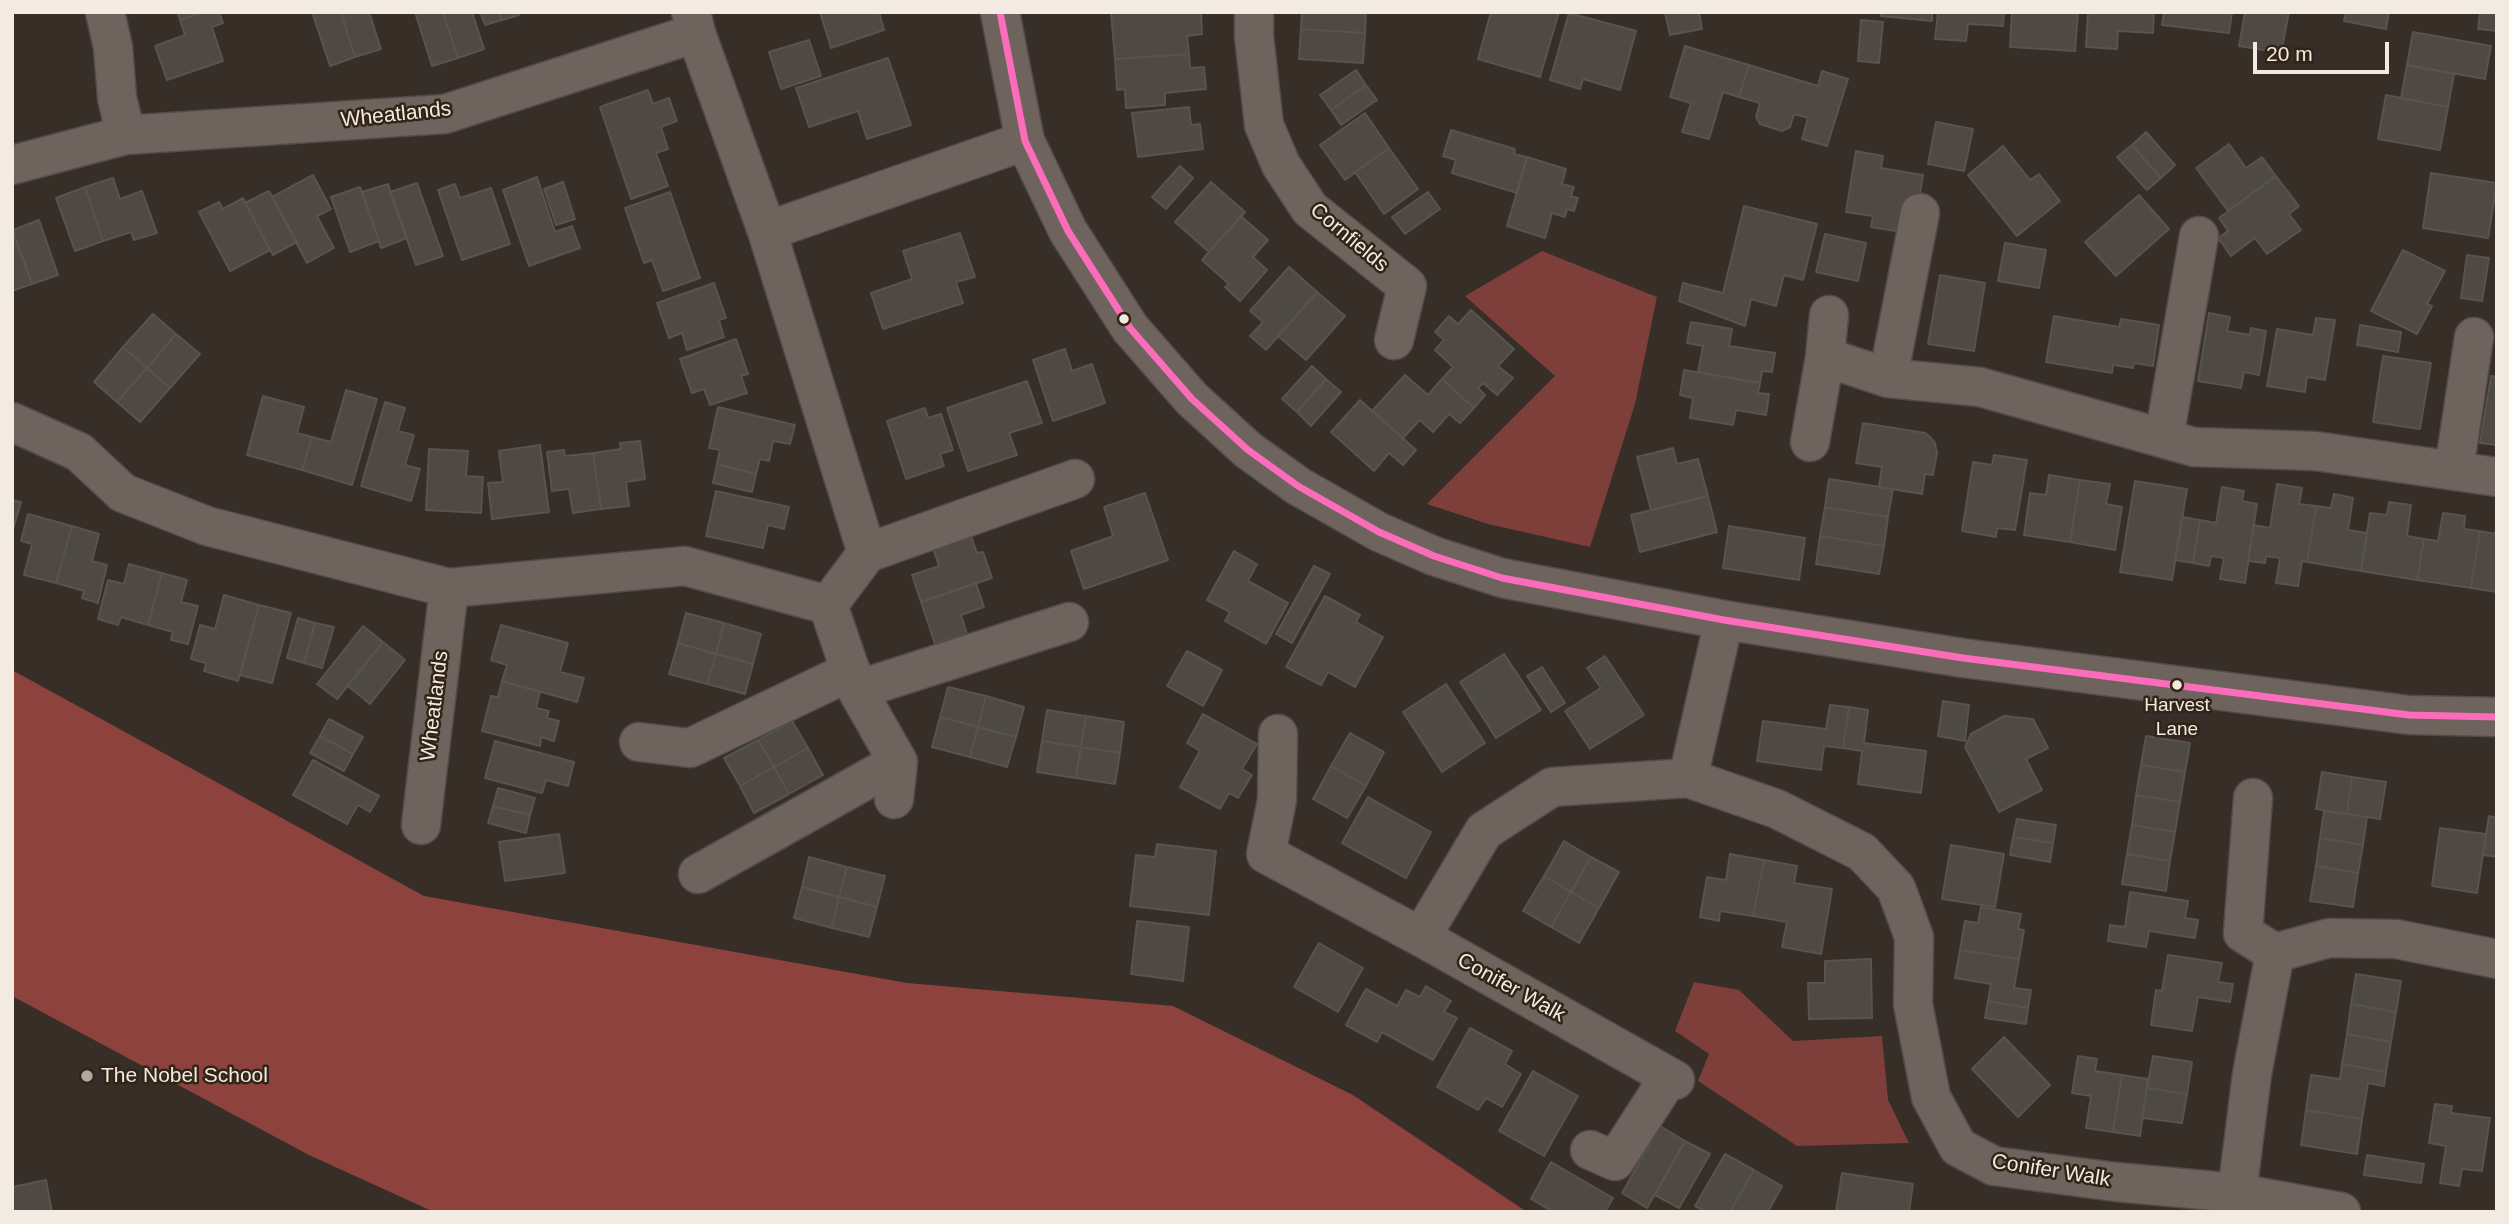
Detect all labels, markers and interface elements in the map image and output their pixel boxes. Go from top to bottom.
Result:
scale bar [2257,28,2394,72]
text: 20 m [2266,42,2313,65]
street label: Wheatlands [340,97,452,133]
street label: Cornfields [1305,198,1393,278]
unlabelled marker [1117,312,1131,326]
street label: Wheatlands [416,649,454,763]
marker: Harvest Lane [2170,678,2184,692]
place label: Harvest Lane [2144,695,2210,739]
street label: Conifer Walk [1453,948,1569,1028]
place label: The Nobel School [101,1063,268,1089]
marker: The Nobel School [79,1068,95,1084]
street label: Conifer Walk [1990,1149,2112,1193]

